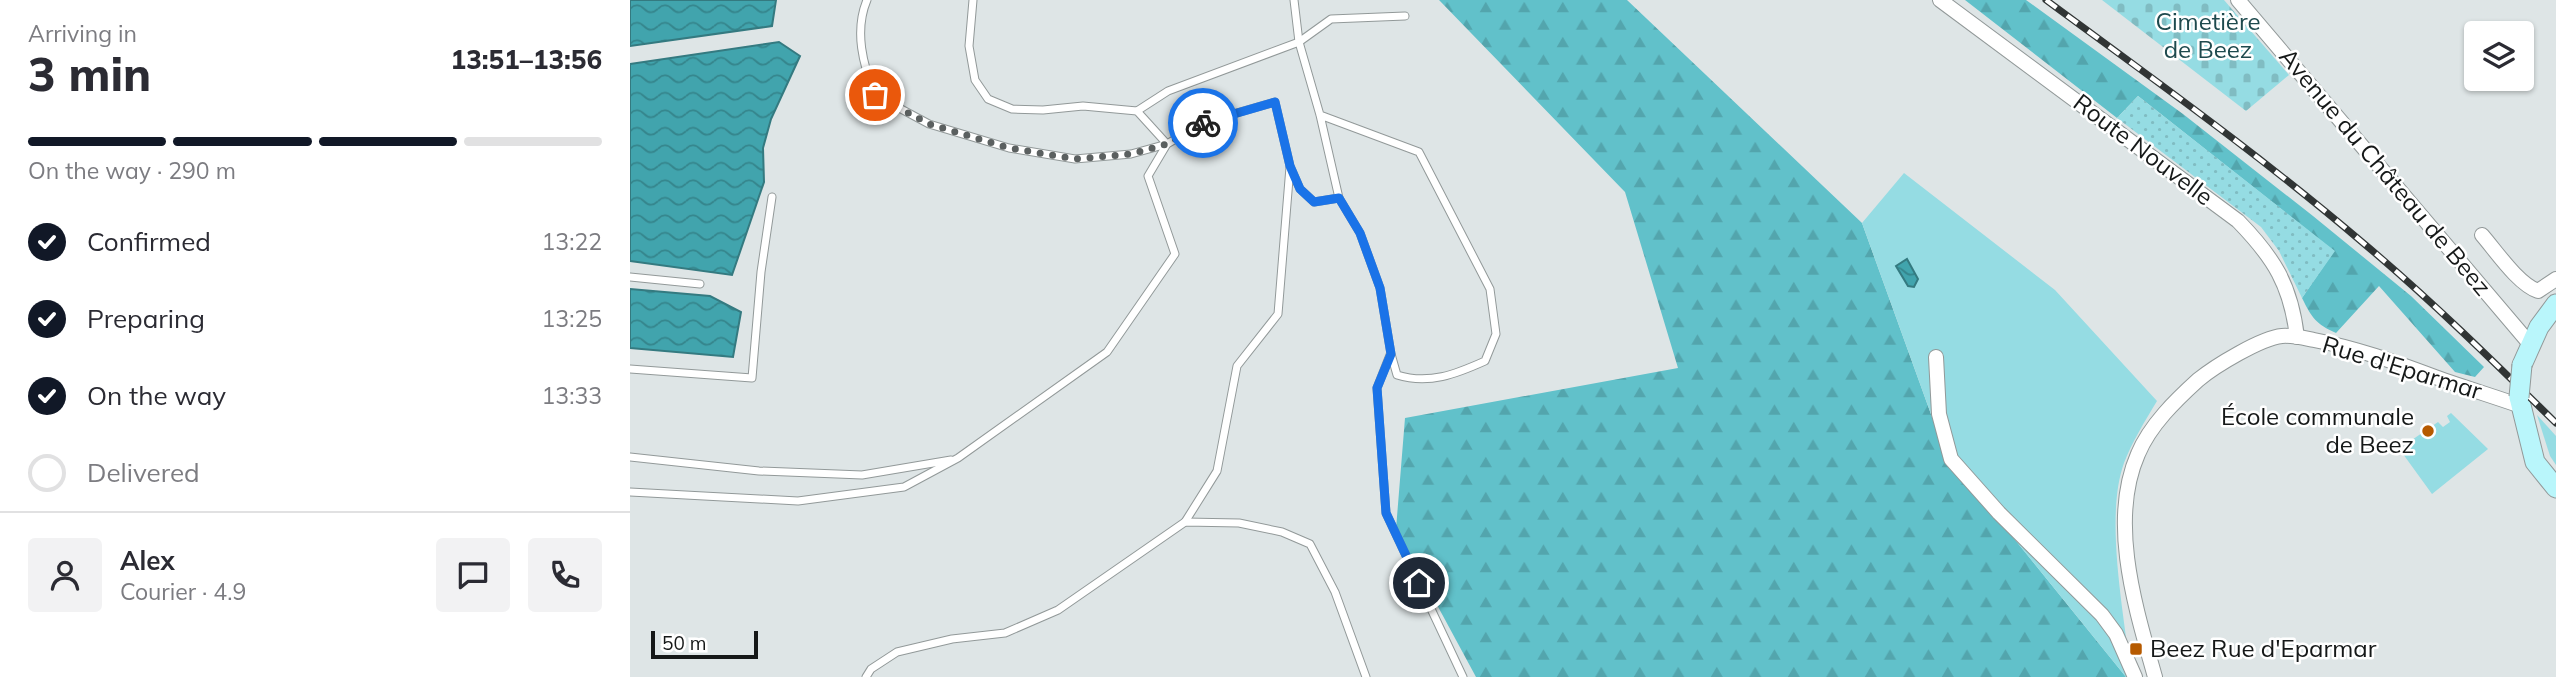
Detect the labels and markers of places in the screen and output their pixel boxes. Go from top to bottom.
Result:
pin [845,65,905,125]
place label: École communale de Beez [2221,401,2414,459]
marker: École communale de Beez [2420,423,2436,439]
pin [1389,553,1449,613]
place label: Beez Rue d'Eparmar [2150,633,2377,663]
marker: Beez Rue d'Eparmar [2128,641,2144,657]

